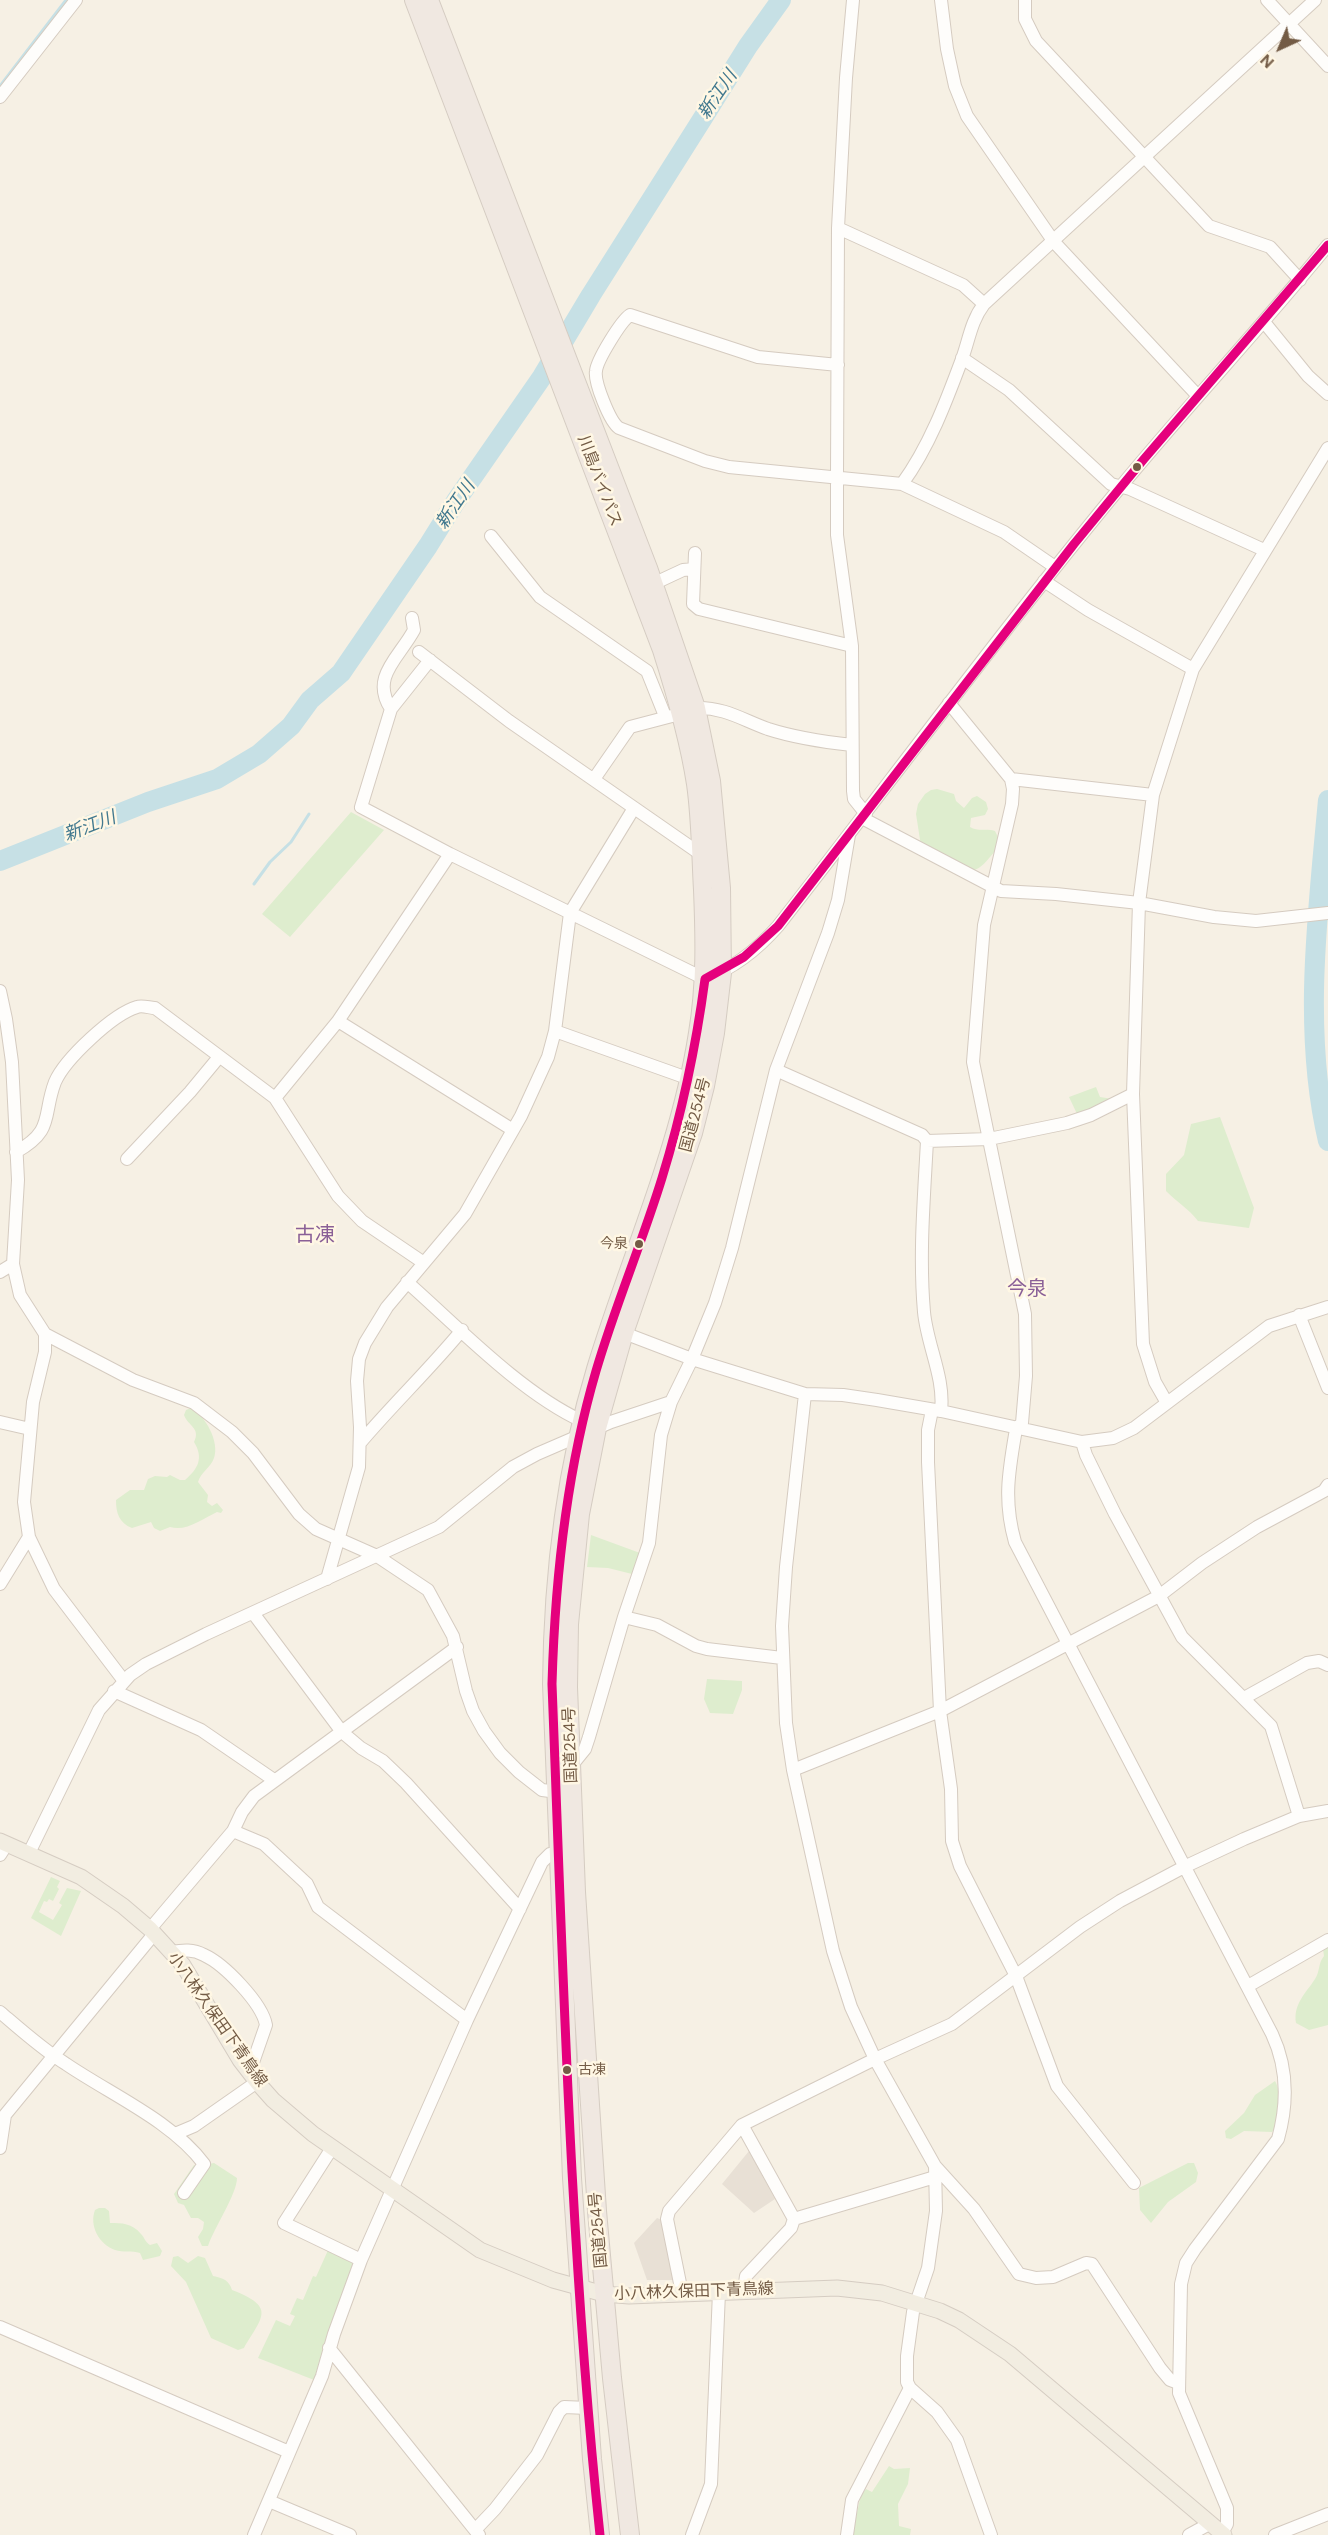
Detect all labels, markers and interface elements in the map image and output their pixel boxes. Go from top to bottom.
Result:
north arrow [1250,18,1310,78]
text: N [1256,50,1279,73]
water label: 新江川 [694,67,742,123]
street label: 川島バイパス [573,433,625,529]
unlabelled marker [1131,461,1143,473]
water label: 新江川 [432,477,480,533]
water label: 新江川 [61,807,119,847]
street label: 国道254号 [677,1075,715,1155]
district label: 古凍 [295,1224,335,1248]
place label: 今泉 [600,1236,628,1252]
marker: 今泉 [633,1238,645,1250]
district label: 今泉 [1007,1278,1047,1302]
street label: 国道254号 [560,1706,582,1784]
street label: 小八林久保田下青鳥線 [163,1949,271,2091]
place label: 古凍 [578,2062,606,2078]
marker: 古凍 [561,2064,573,2076]
street label: 国道254号 [586,2191,612,2269]
street label: 小八林久保田下青鳥線 [614,2280,774,2304]

